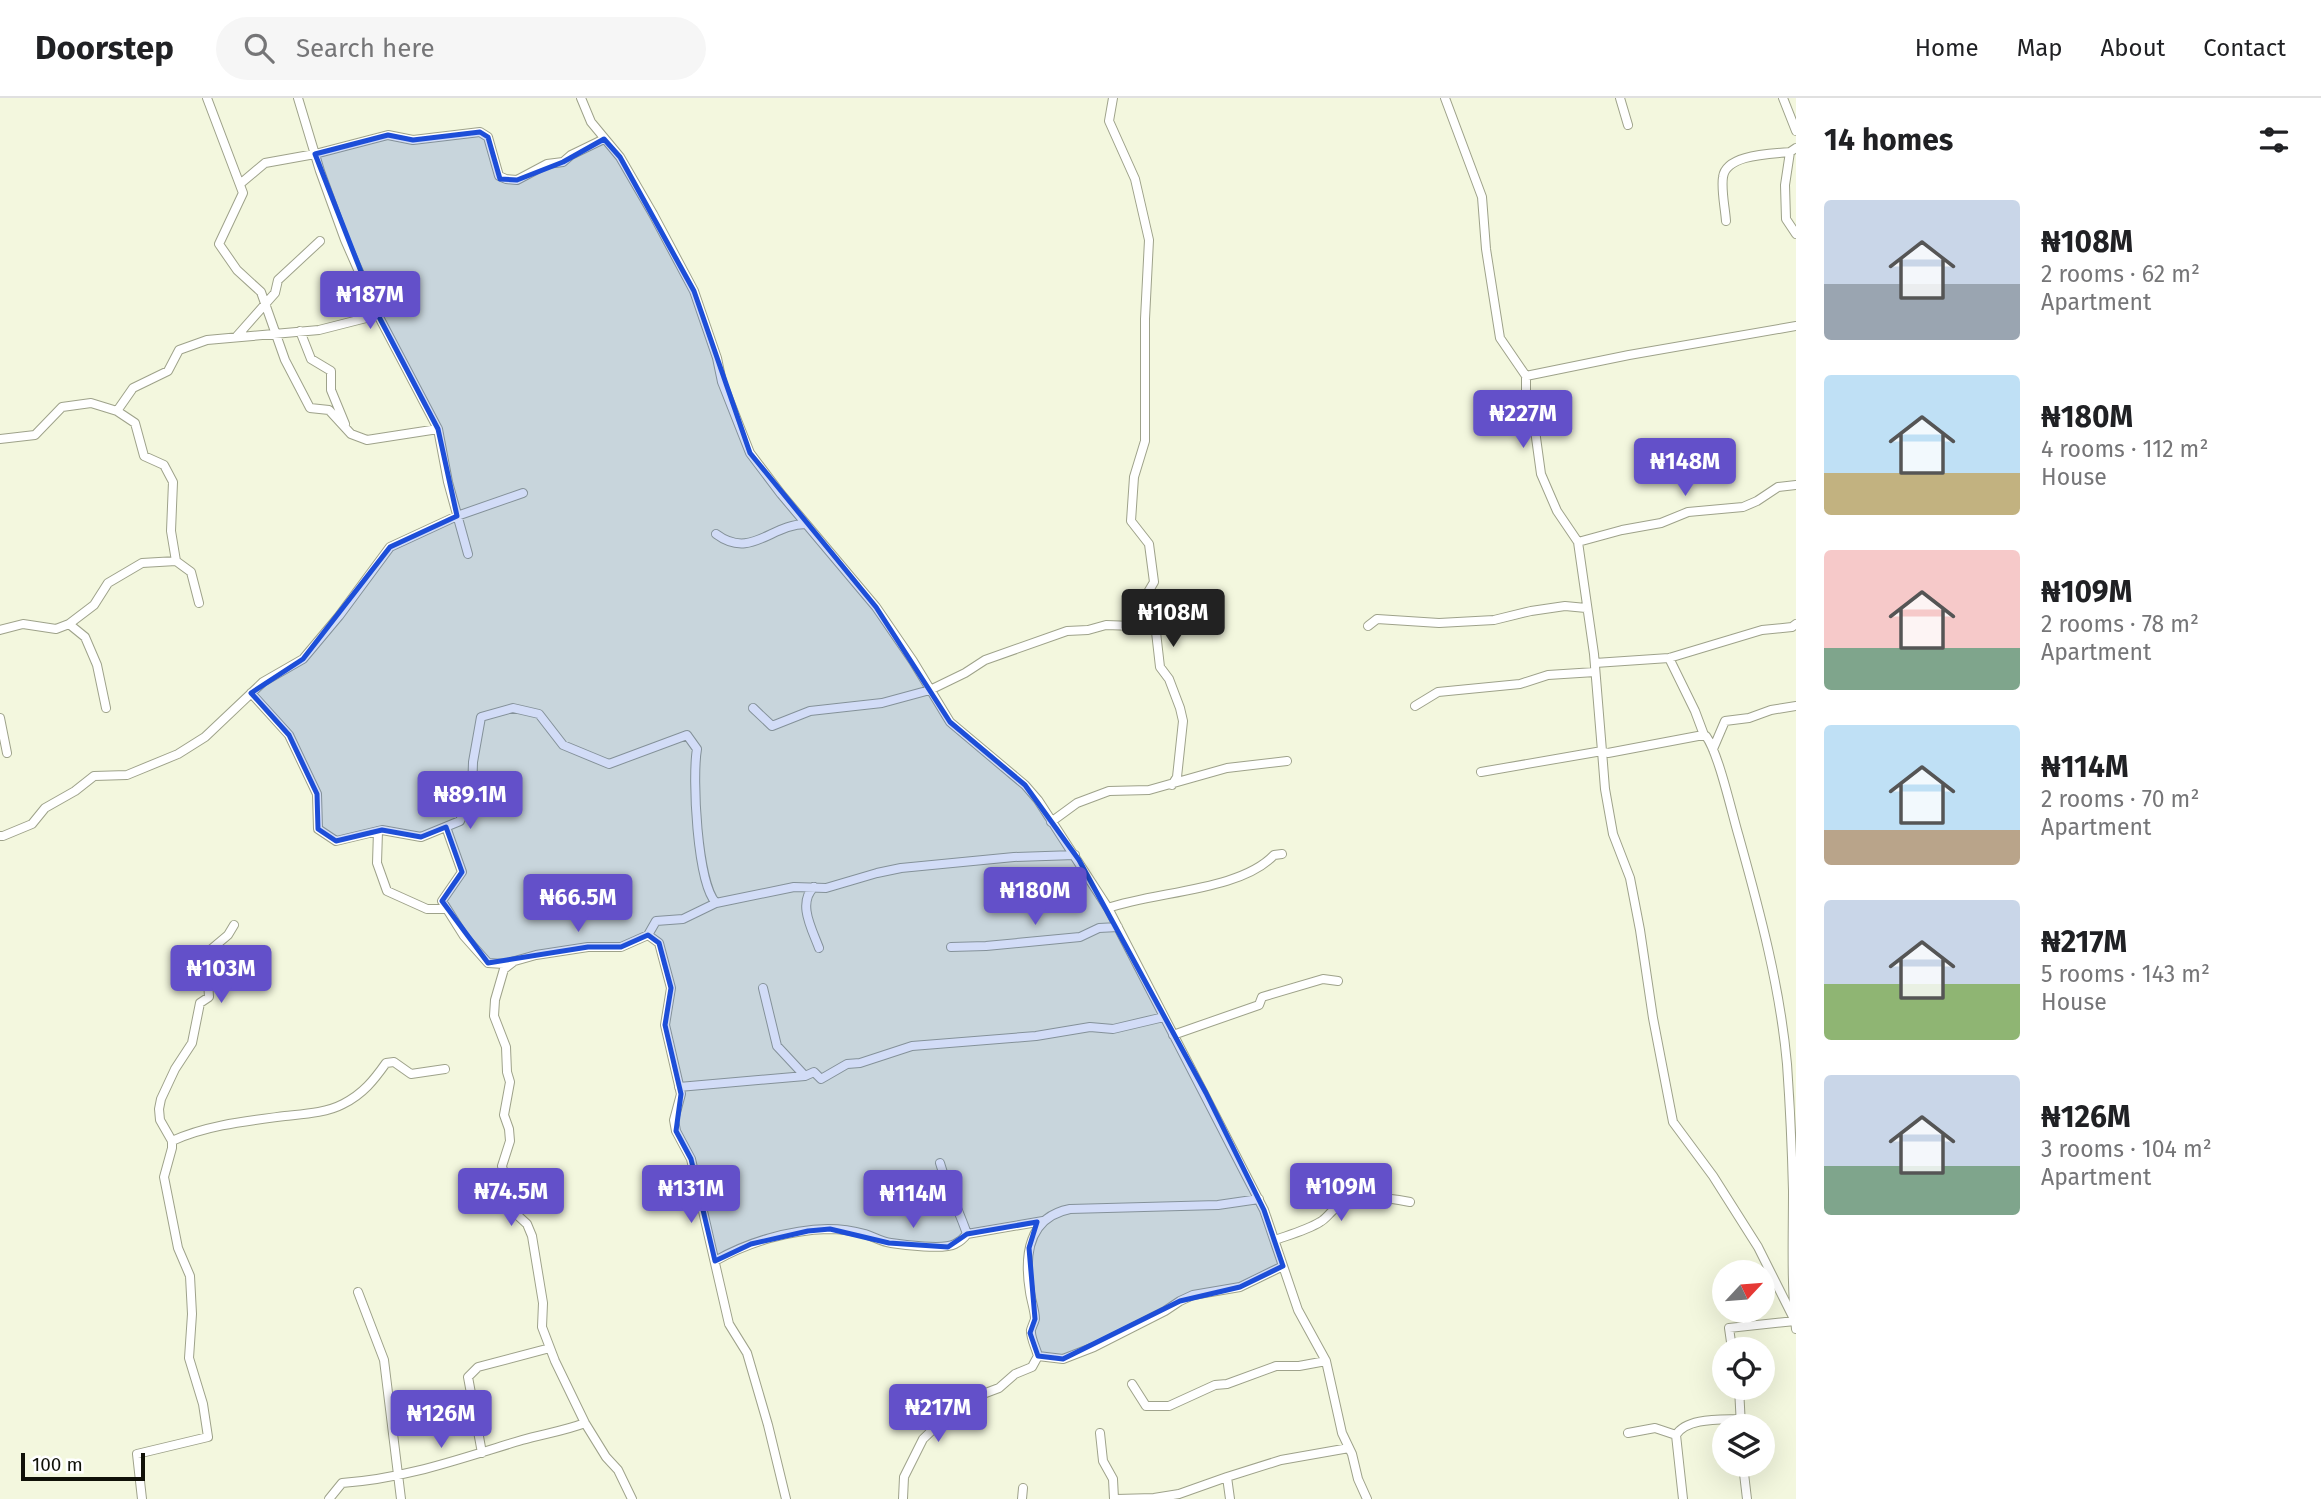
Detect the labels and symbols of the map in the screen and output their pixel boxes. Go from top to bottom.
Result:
pin: ₦187M [321,272,419,331]
pin: ₦227M [1474,390,1572,450]
pin: ₦148M [1636,438,1734,498]
pin: ₦108M [1124,589,1222,649]
pin: ₦89.1M [413,772,527,831]
pin: ₦180M [986,868,1084,927]
pin: ₦66.5M [521,874,635,934]
pin: ₦103M [172,946,270,1005]
pin: ₦109M [1292,1164,1390,1223]
pin: ₦131M [642,1166,740,1225]
pin: ₦74.5M [454,1168,568,1228]
pin: ₦114M [864,1170,962,1230]
north arrow [1712,1260,1774,1323]
pin: ₦217M [889,1384,987,1444]
pin: ₦126M [392,1390,490,1450]
scale bar [21,1450,145,1482]

